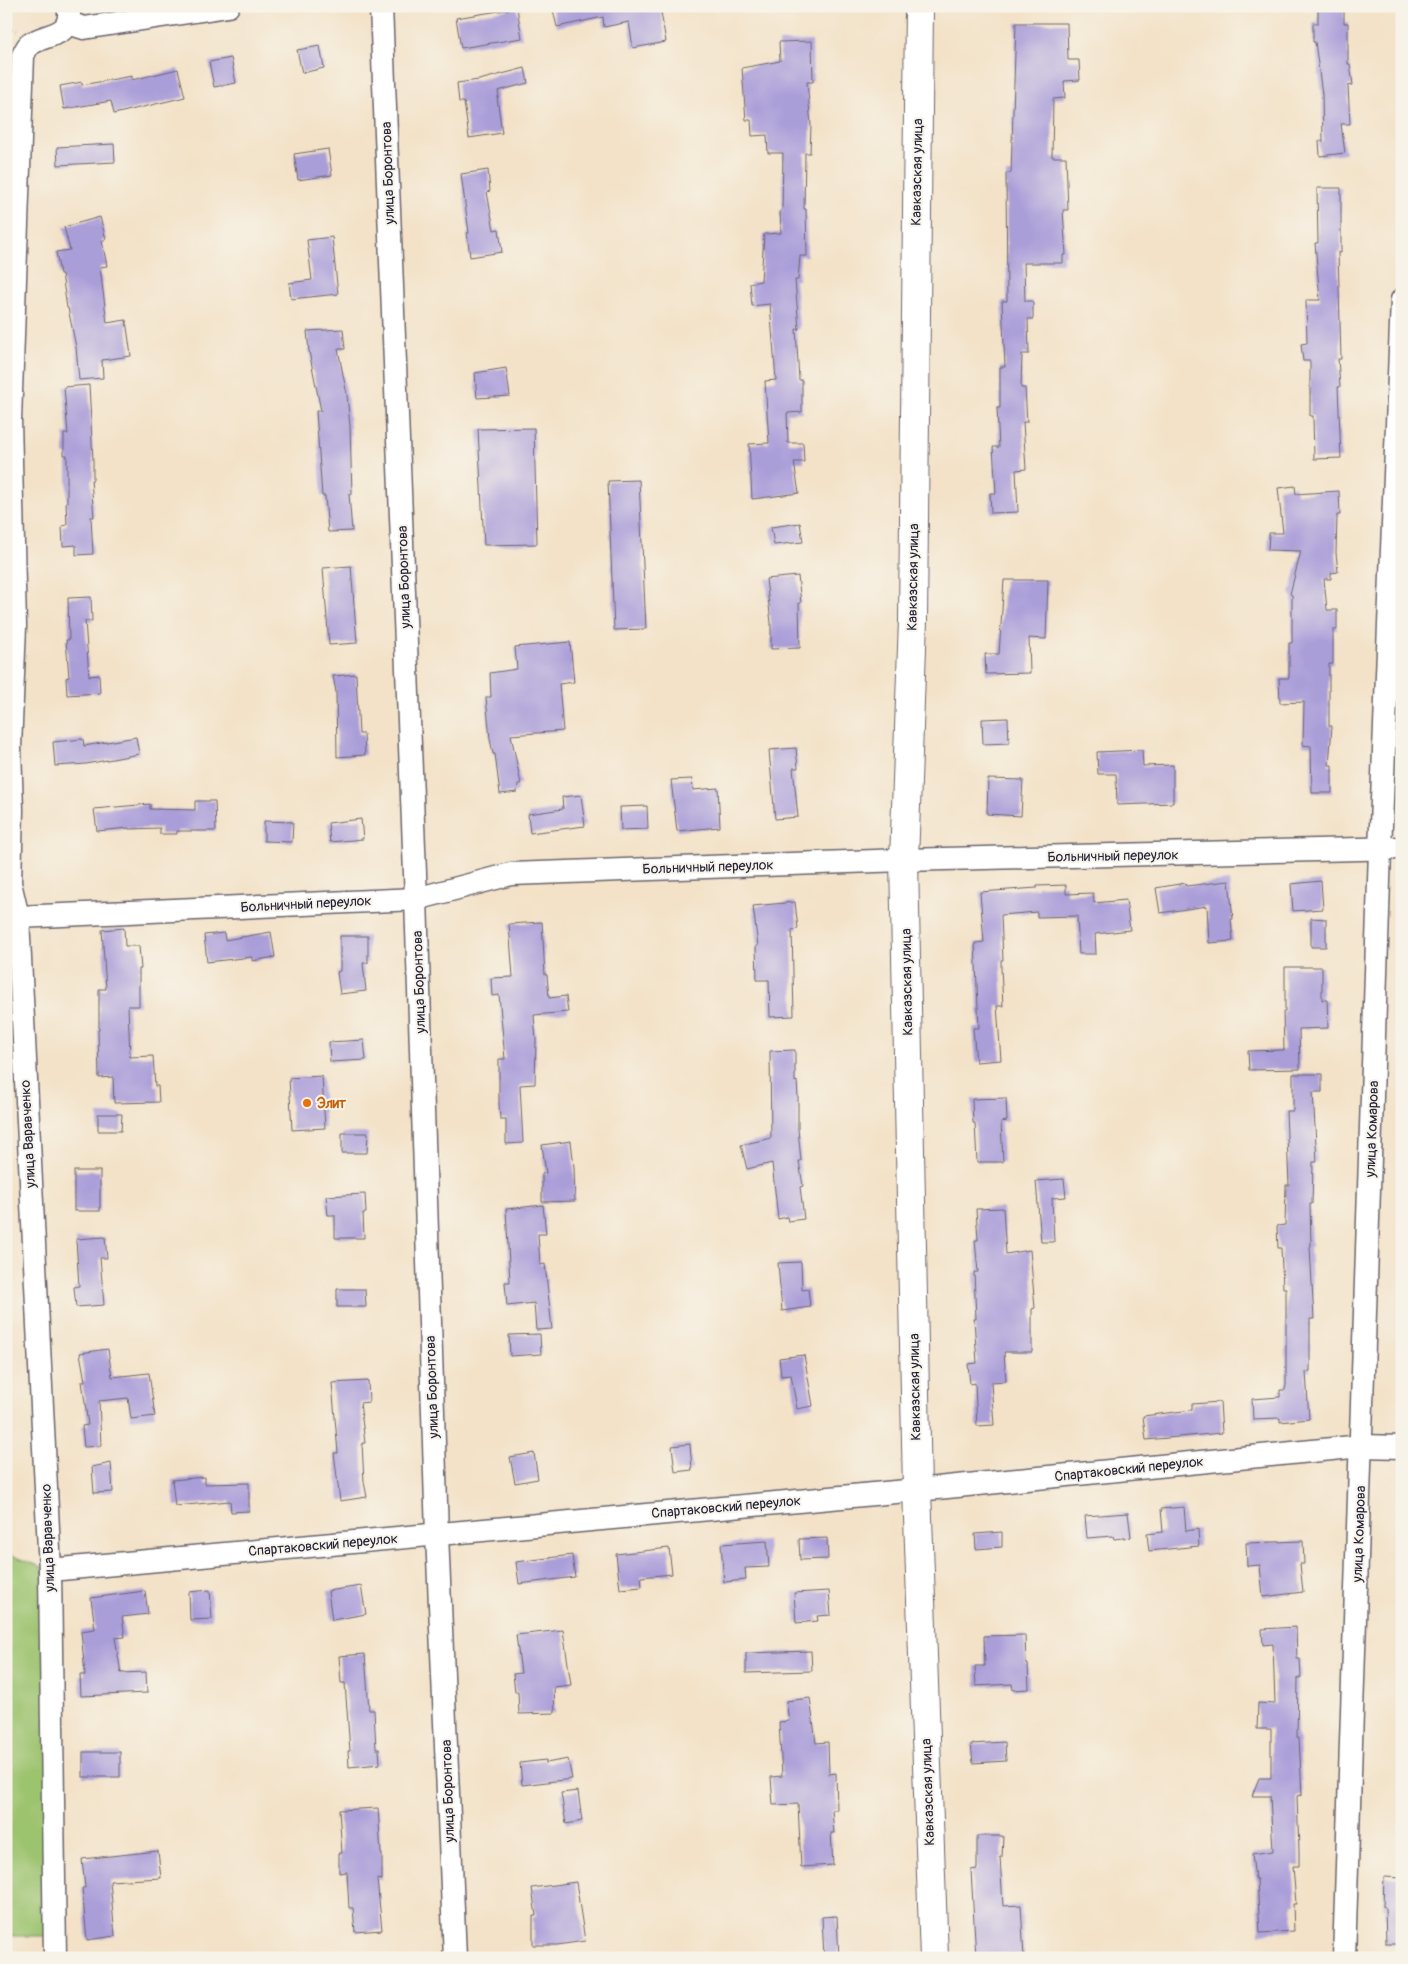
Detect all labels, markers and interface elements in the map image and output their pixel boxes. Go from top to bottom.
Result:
street label: Кавказская улица [908,118,926,226]
street label: улица Боронтова [378,121,398,226]
street label: Кавказская улица [904,523,922,631]
street label: улица Боронтова [394,525,414,630]
street label: Больничный переулок [1047,846,1179,866]
street label: Больничный переулок [642,856,774,878]
street label: Больничный переулок [240,892,372,916]
street label: Кавказская улица [898,928,916,1036]
street label: улица Боронтова [409,930,429,1035]
street label: улица Варавченко [17,1079,39,1189]
street label: улица Комарова [1362,1080,1382,1179]
place label: Элит [317,1095,347,1112]
marker: Элит [301,1097,313,1109]
street label: Кавказская улица [906,1333,924,1441]
street label: улица Боронтова [422,1335,442,1440]
street label: Спартаковский переулок [1054,1453,1204,1485]
street label: улица Варавченко [38,1483,58,1593]
street label: улица Комарова [1349,1485,1369,1584]
street label: Спартаковский переулок [651,1492,801,1522]
street label: Спартаковский переулок [248,1530,398,1560]
street label: Кавказская улица [918,1738,938,1846]
street label: улица Боронтова [438,1739,458,1844]

